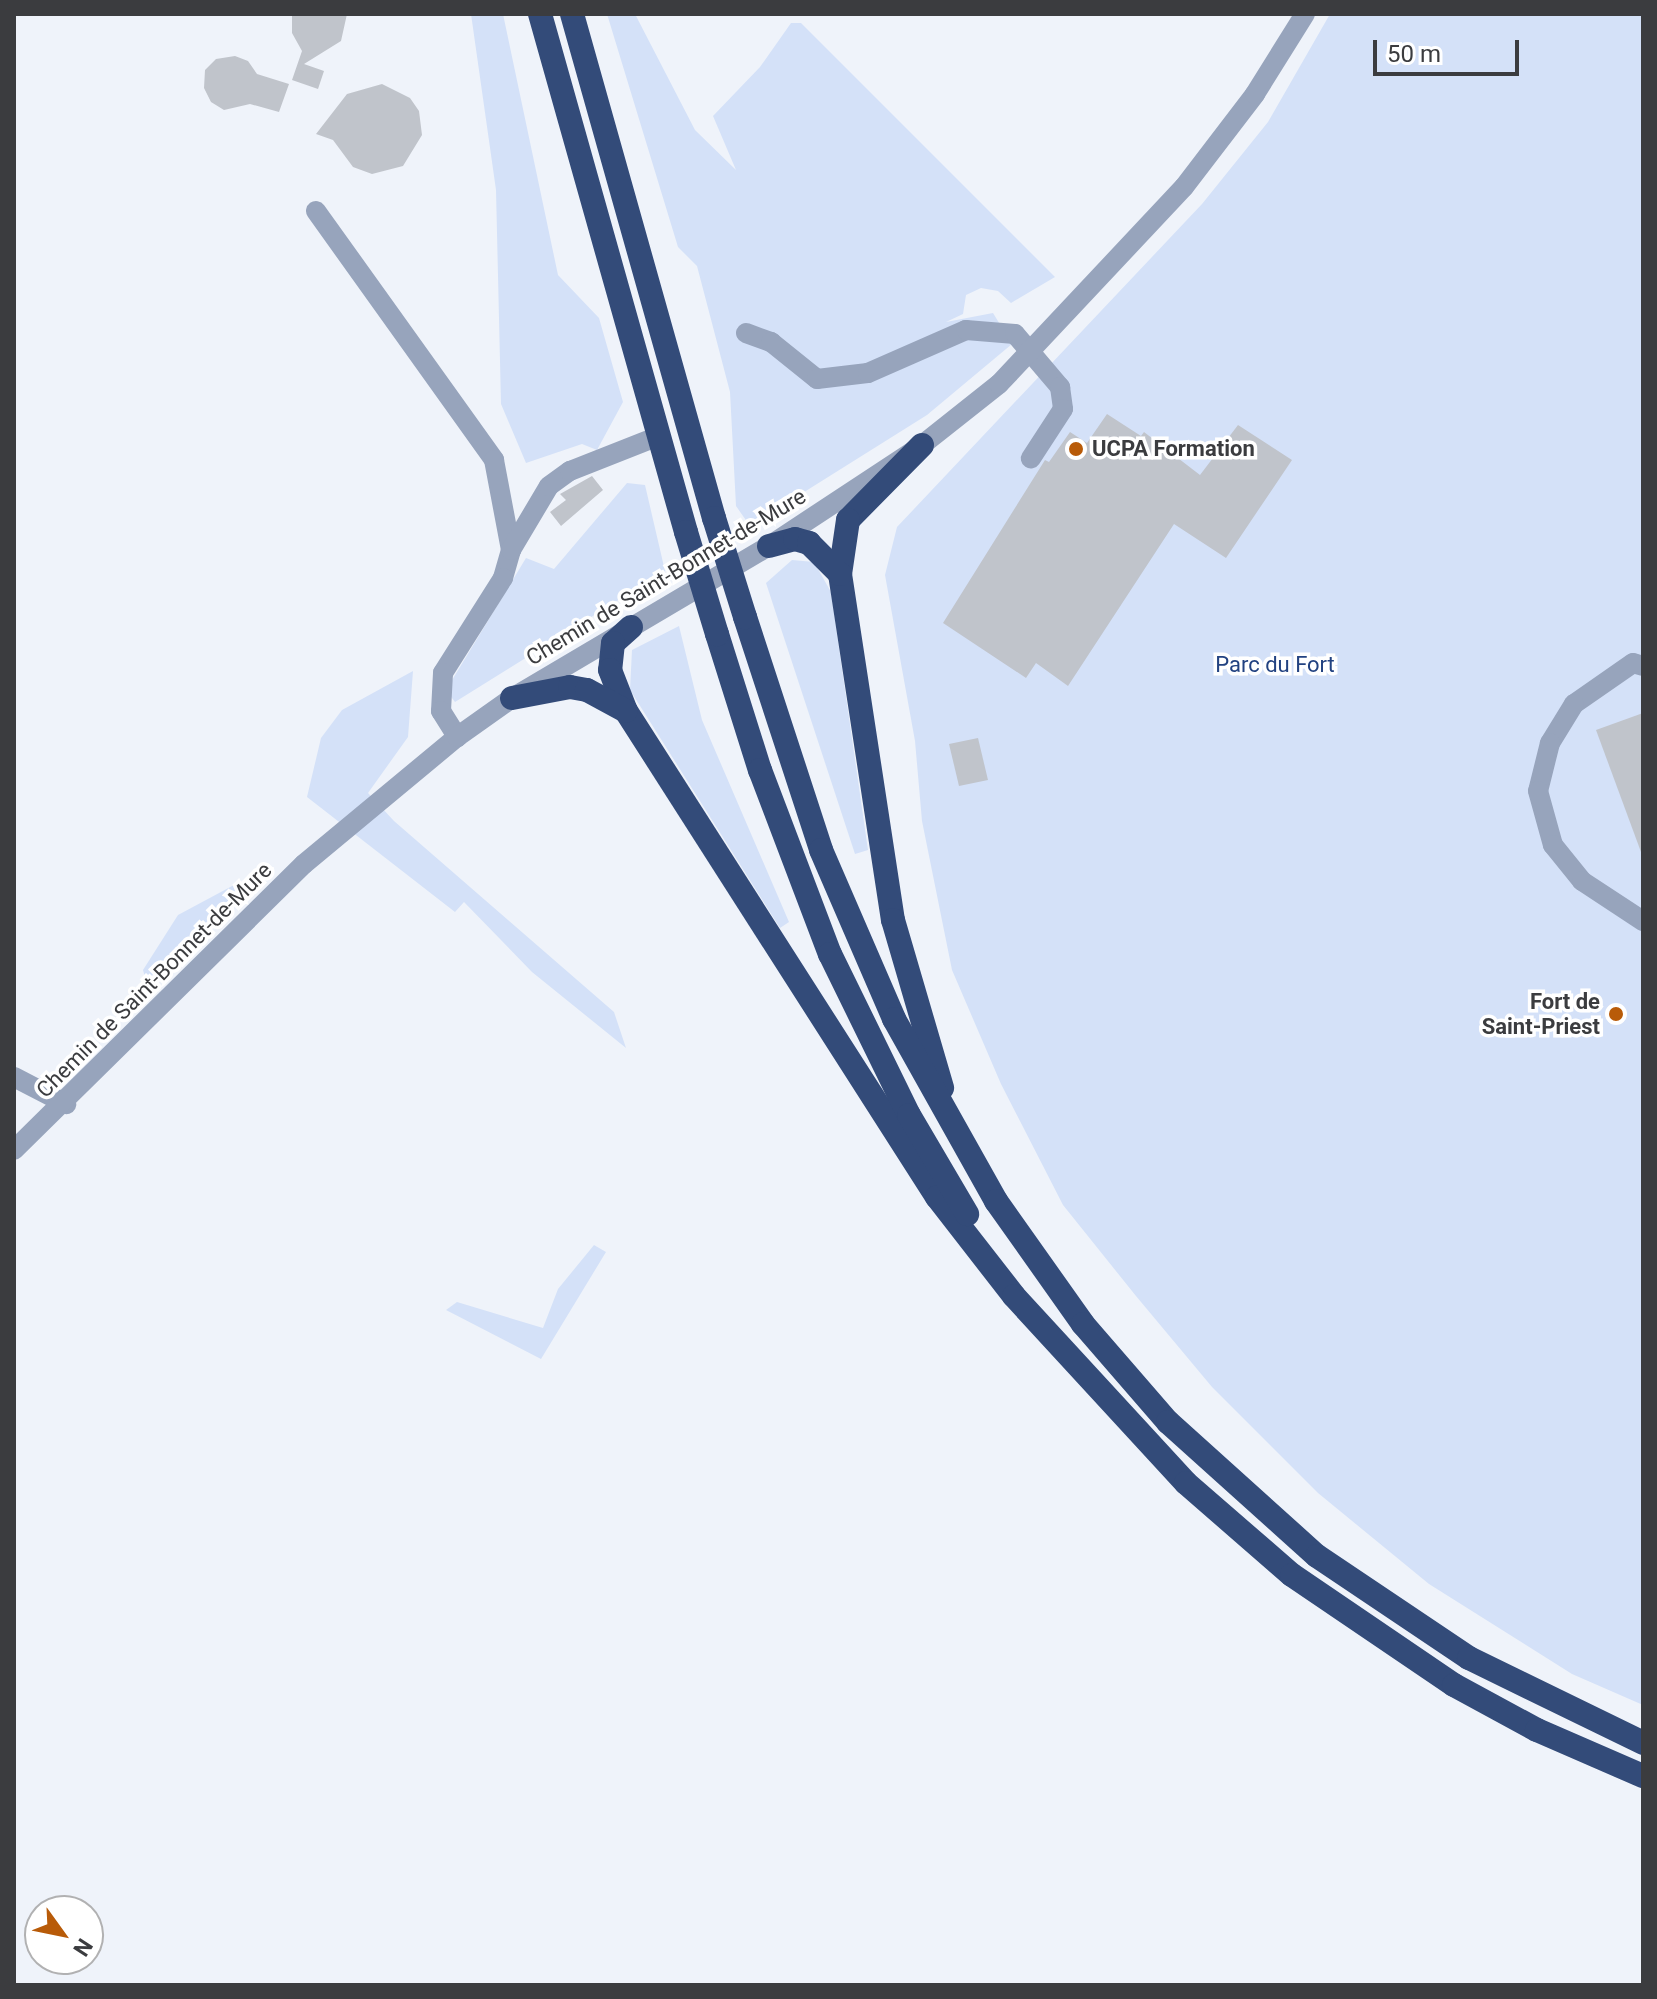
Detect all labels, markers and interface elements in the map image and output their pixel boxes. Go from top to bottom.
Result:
scale bar [1377,24,1523,74]
text: 50 m [1387,40,1441,68]
place label: UCPA Formation [1092,436,1255,462]
marker: UCPA Formation [1067,440,1085,458]
street label: Chemin de Saint-Bonnet-de-Mure [521,483,811,671]
park label: Parc du Fort [1215,652,1335,678]
street label: Chemin de Saint-Bonnet-de-Mure [31,857,277,1103]
place label: Fort de Saint-Priest [1482,988,1600,1040]
marker: Fort de Saint-Priest [1607,1005,1625,1023]
north arrow [24,1895,104,1975]
text: N [68,1934,98,1961]

